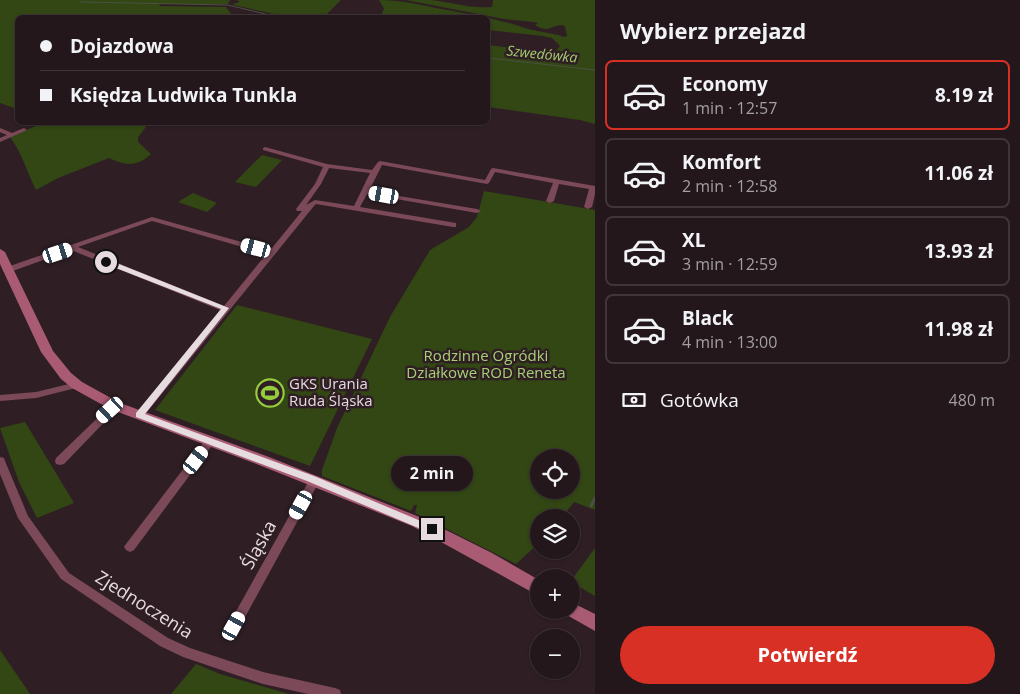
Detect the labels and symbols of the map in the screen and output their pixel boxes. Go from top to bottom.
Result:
water label: Szwedówka [506,40,578,67]
car [367,185,400,205]
car [239,237,272,259]
car [41,241,74,265]
route start [95,251,117,273]
park label: Rodzinne Ogródki Działkowe ROD Reneta [406,345,566,382]
place label: GKS Urania Ruda Śląska [289,373,373,410]
sports icon: GKS Urania Ruda Śląska [255,378,285,408]
car [93,394,126,426]
car [180,444,211,476]
callout: 2 min [391,456,473,492]
car [287,488,314,522]
street label: Śląska [235,516,281,573]
route end [421,518,443,540]
street label: Zjednoczenia [91,565,198,644]
car [220,609,247,643]

